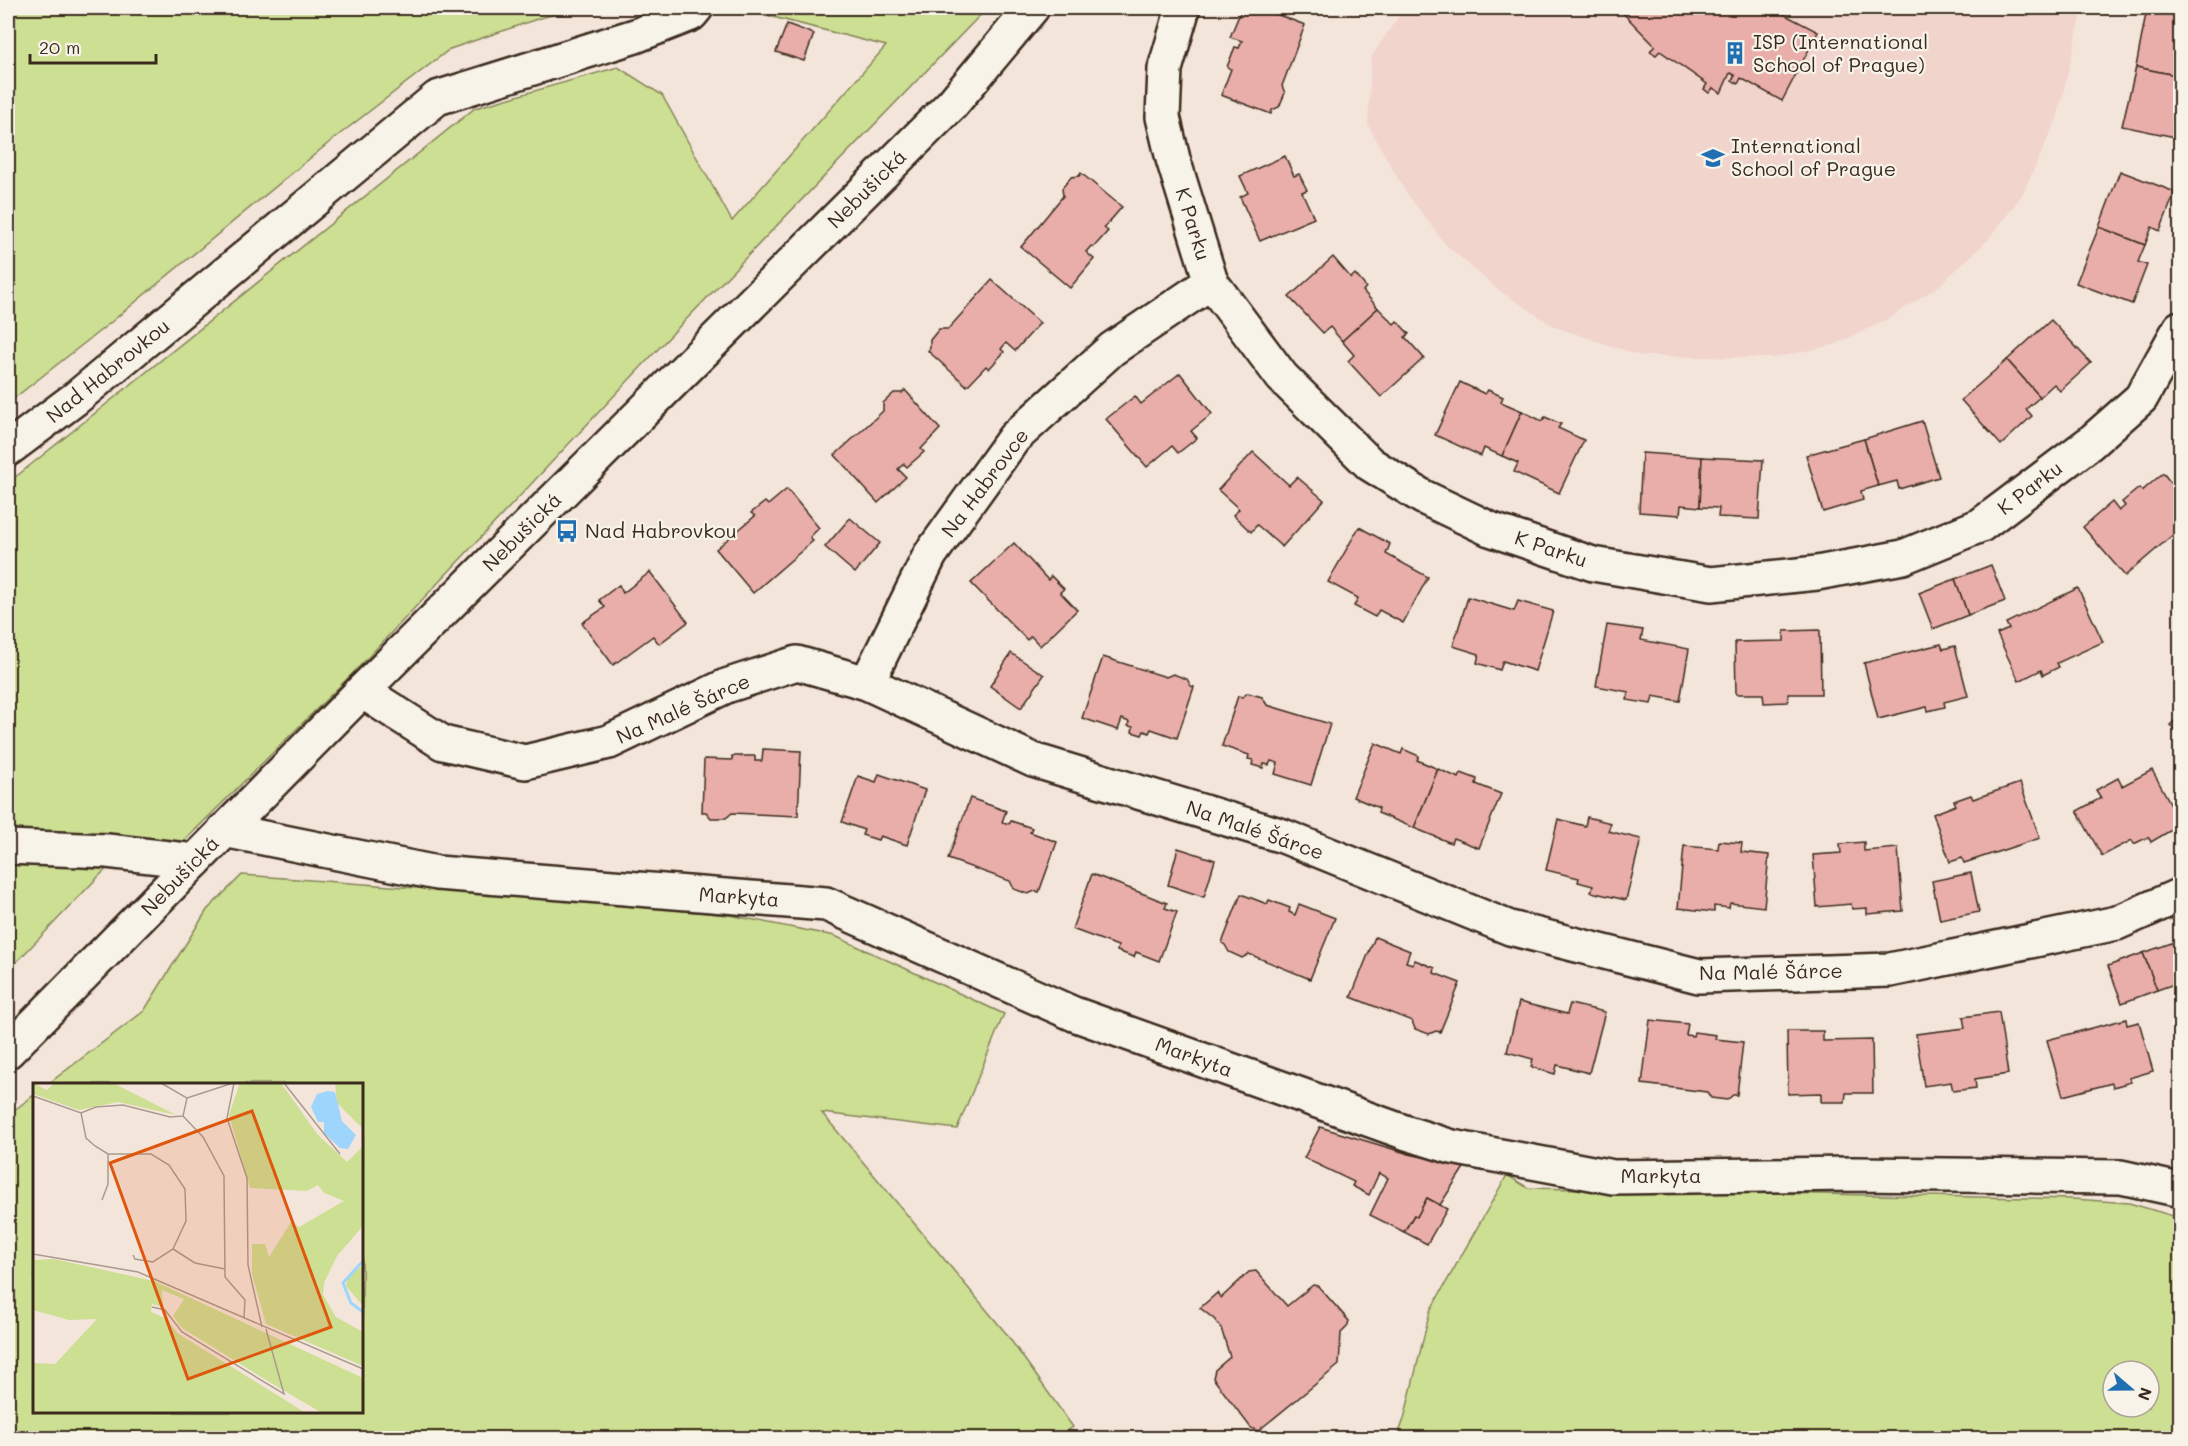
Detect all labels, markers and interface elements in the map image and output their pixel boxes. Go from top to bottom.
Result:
scale bar [30,27,156,65]
place label: ISP (International School of Prague) [1753,28,1928,77]
text: 20 m [39,35,80,59]
building icon: ISP (International School of Prague) [1722,40,1748,66]
place label: International School of Prague [1731,132,1896,181]
street label: Nebušická [821,143,911,233]
school or university icon: International School of Prague [1700,145,1726,171]
street label: K Parku [1171,184,1217,263]
street label: Nad Habrovkou [40,312,174,428]
street label: Na Habrovce [935,423,1034,542]
street label: K Parku [1992,454,2067,520]
street label: Nebušická [476,486,566,576]
place label: Nad Habrovkou [585,517,737,543]
bus stop icon: Nad Habrovkou [554,518,580,544]
street label: K Parku [1512,524,1591,573]
street label: Na Malé Šárce [612,667,754,749]
street label: Na Malé Šárce [1183,793,1328,865]
street label: Nebušická [135,830,224,921]
street label: Markyta [698,880,780,912]
street label: Na Malé Šárce [1699,957,1843,985]
street label: Markyta [1152,1030,1237,1082]
inset map [33,1083,363,1413]
street label: Markyta [1621,1162,1701,1188]
north arrow [2101,1359,2161,1419]
text: N [2134,1385,2158,1404]

